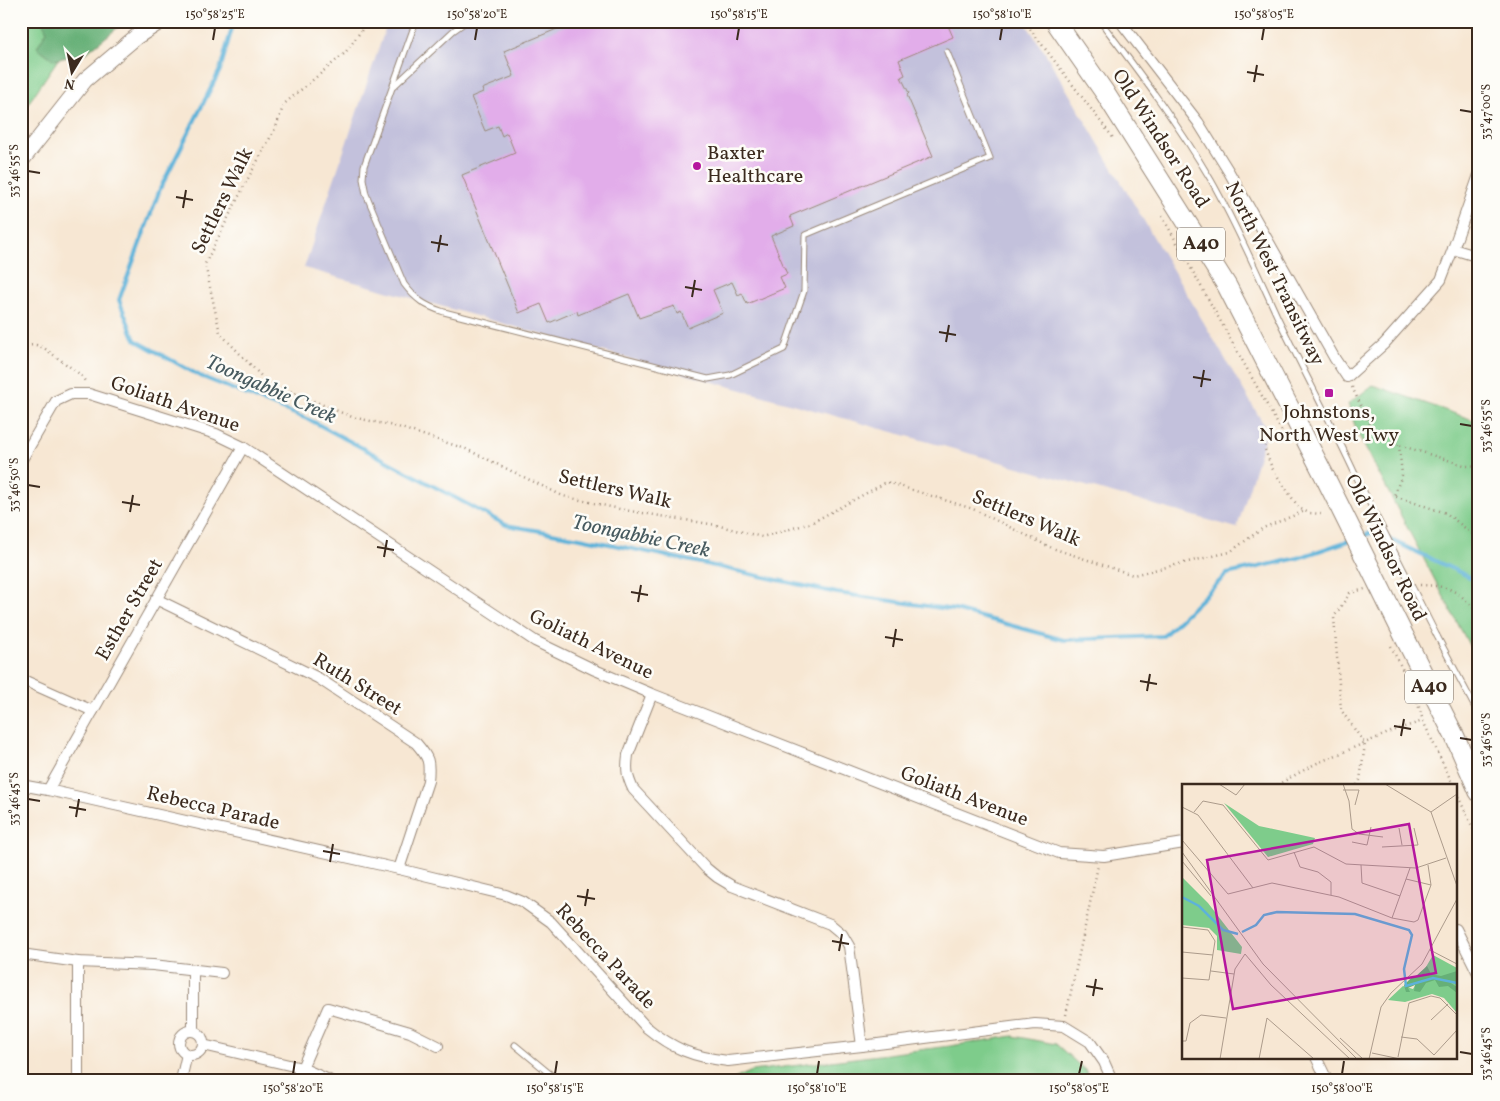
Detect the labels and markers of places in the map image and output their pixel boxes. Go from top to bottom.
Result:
place label: Baxter Healthcare [707,140,803,191]
marker: Baxter Healthcare [691,160,703,172]
marker: Johnstons, North West Twy [1323,387,1335,399]
place label: Johnstons, North West Twy [1259,399,1399,450]

